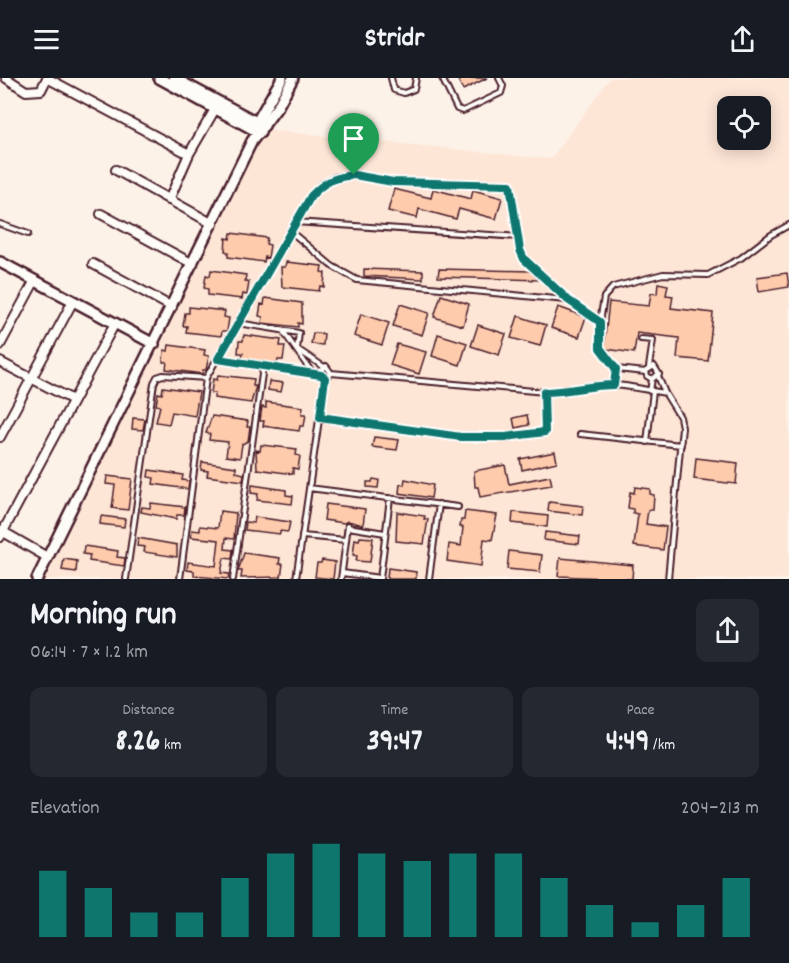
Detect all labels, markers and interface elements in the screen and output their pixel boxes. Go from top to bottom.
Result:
text: Stridr [365,20,424,59]
icon: menu [30,23,63,56]
icon: share [726,23,759,56]
map controls [717,96,771,150]
button: locate [717,96,771,150]
pin [328,113,379,175]
icon: arrive [337,122,370,155]
text: Morning run [30,593,177,640]
button: share [696,599,759,662]
text: 06:14 · 7 × 1.2 km [30,639,148,667]
text: Distance [122,699,175,722]
text: Time [381,699,408,722]
text: Pace [626,699,655,722]
text: 8.26 [115,722,160,765]
text: 39:47 [367,722,422,765]
text: 4:49 [606,722,649,765]
text: km [160,734,182,757]
text: /km [649,734,675,757]
text: Elevation [30,795,100,823]
text: 204–213 m [681,795,759,823]

